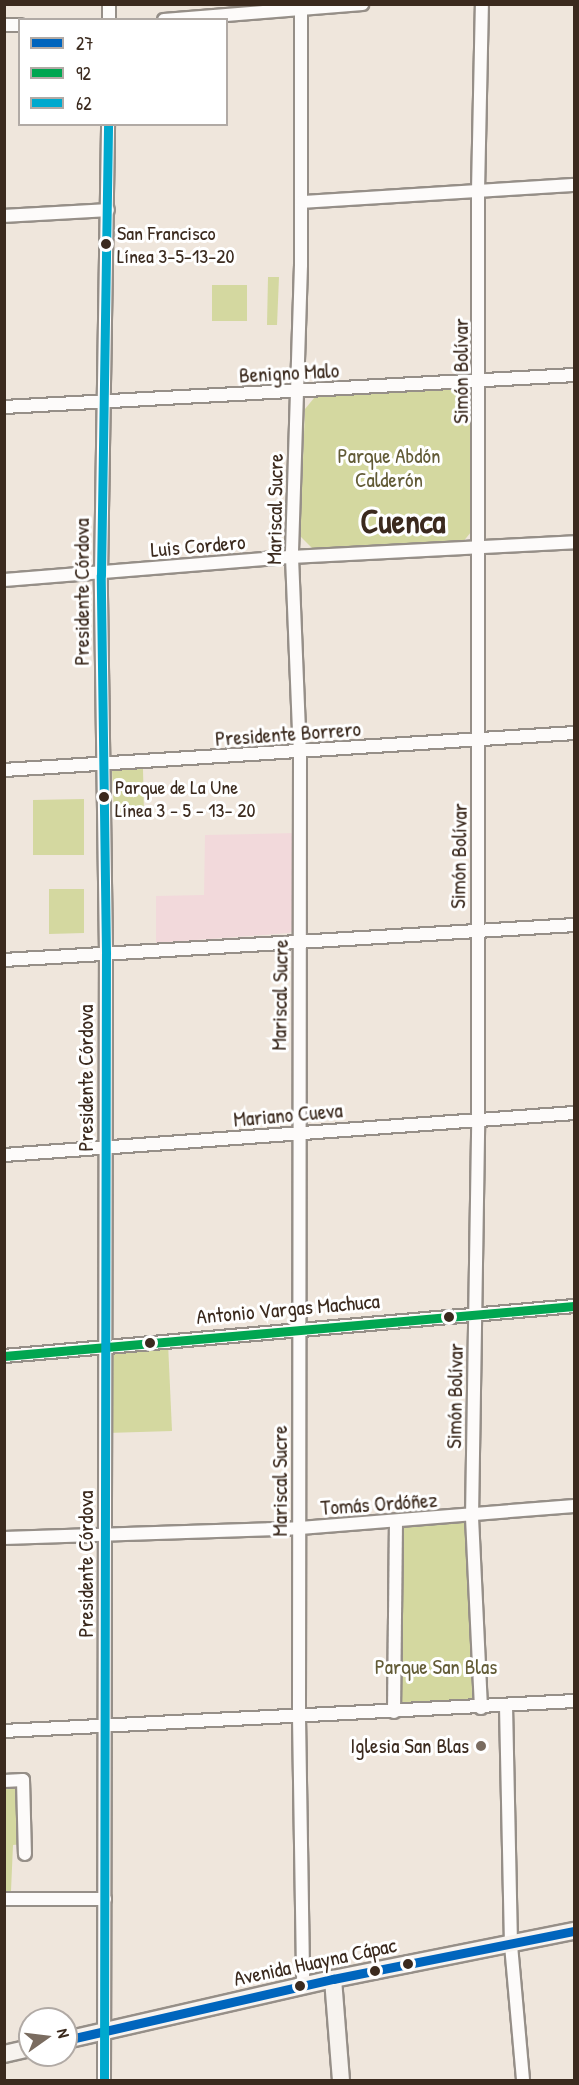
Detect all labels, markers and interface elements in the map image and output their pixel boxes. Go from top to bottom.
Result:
legend [18,18,228,126]
text: 27 [76,31,93,56]
text: 92 [76,61,91,86]
text: 62 [76,91,92,116]
place label: San Francisco Línea 3-5-13-20 [117,220,235,267]
marker: San Francisco Línea 3-5-13-20 [100,238,112,250]
street label: Simón Bolívar [448,318,474,424]
street label: Benigno Malo [238,358,340,388]
park label: Parque Abdón Calderón [338,443,440,493]
street label: Mariscal Sucre [261,453,289,565]
district label: Cuenca [360,502,446,542]
street label: Presidente Córdova [69,518,95,666]
street label: Luis Cordero [150,529,246,563]
street label: Presidente Borrero [214,716,362,752]
place label: Parque de La Une Línea 3 - 5 - 13- 20 [115,774,256,821]
marker: Parque de La Une Línea 3 - 5 - 13- 20 [98,791,110,803]
street label: Simón Bolívar [445,803,473,909]
street label: Mariscal Sucre [266,939,294,1051]
street label: Presidente Córdova [73,1004,99,1152]
street label: Mariano Cueva [232,1098,344,1132]
street label: Antonio Vargas Machuca [195,1288,381,1330]
unlabelled marker [443,1311,455,1323]
unlabelled marker [144,1337,156,1349]
street label: Simón Bolívar [441,1343,469,1449]
street label: Mariscal Sucre [267,1425,293,1537]
street label: Tomás Ordóñez [320,1487,438,1521]
street label: Presidente Córdova [73,1490,99,1638]
park label: Parque San Blas [375,1654,497,1680]
place label: Iglesia San Blas [350,1733,469,1759]
marker: Iglesia San Blas [474,1739,488,1753]
street label: Avenida Huayna Cápac [231,1932,399,1992]
unlabelled marker [402,1958,414,1970]
unlabelled marker [369,1965,381,1977]
unlabelled marker [294,1980,306,1992]
north arrow [18,2007,78,2067]
text: N [52,2026,75,2040]

